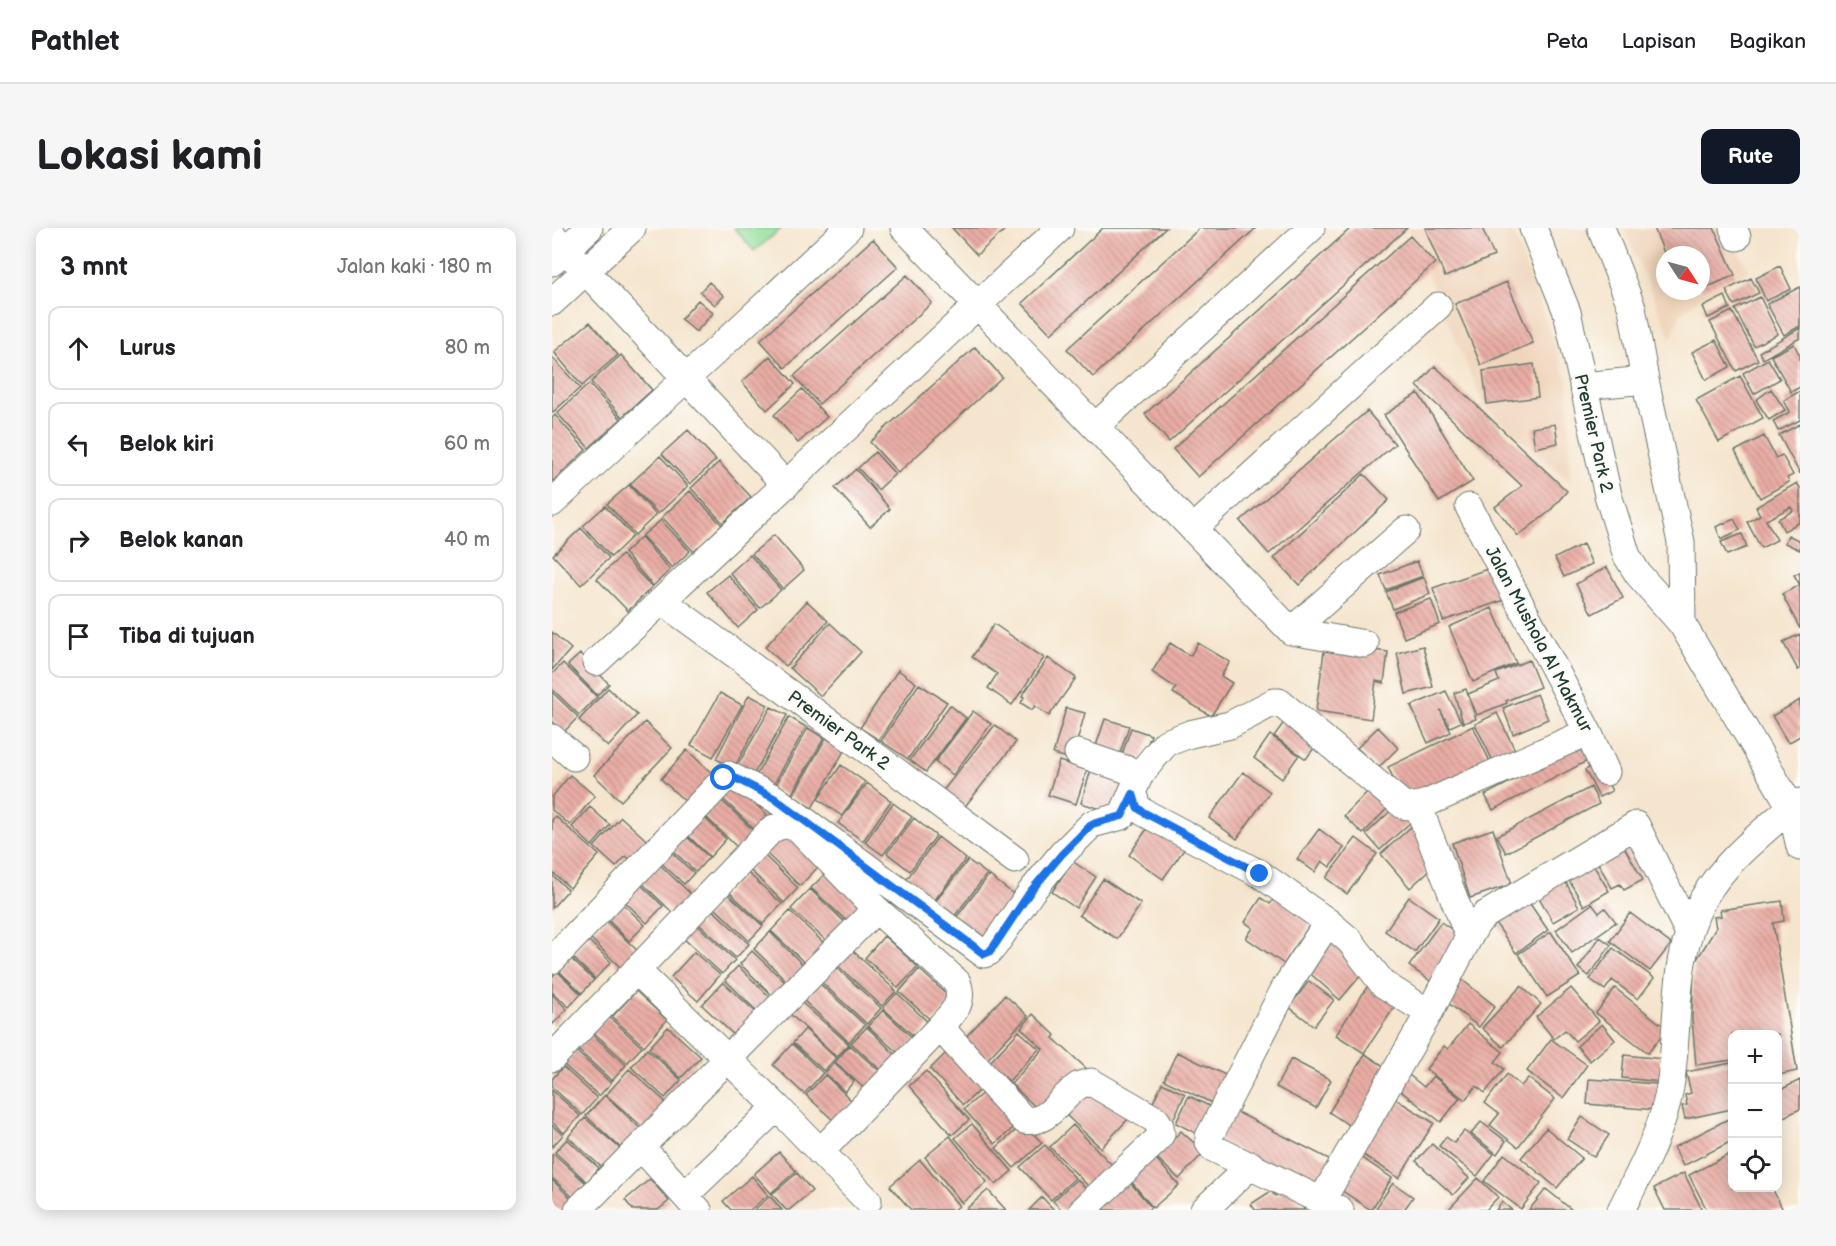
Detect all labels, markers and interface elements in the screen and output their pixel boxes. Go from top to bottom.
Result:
text: Pathlet [30,25,119,58]
text: Peta [1546,29,1588,54]
text: Lapisan [1621,29,1696,54]
text: Bagikan [1729,29,1806,54]
button: Rute [1701,129,1800,184]
text: Lokasi kami [36,131,262,182]
north arrow [1656,246,1710,300]
text: 3 mnt [60,252,128,283]
text: Jalan kaki · 180 m [337,255,492,279]
icon: ahead [62,332,95,365]
text: Lurus [119,335,175,362]
text: 80 m [445,336,490,360]
street label: Premier Park 2 [1570,372,1617,495]
icon: left [62,428,95,461]
text: Belok kiri [119,431,214,458]
text: 60 m [444,432,490,456]
icon: right [62,524,95,557]
text: Belok kanan [119,527,244,554]
text: 40 m [444,528,490,552]
street label: Jalan Mushola Al Makmur [1481,543,1597,736]
icon: arrive [62,620,95,653]
text: Tiba di tujuan [119,623,255,650]
street label: Premier Park 2 [784,686,894,775]
route start [710,764,736,790]
route end [1246,860,1272,886]
map controls [1728,1030,1782,1192]
button: + [1728,1030,1782,1084]
button: − [1728,1084,1782,1138]
button: locate [1728,1138,1782,1192]

